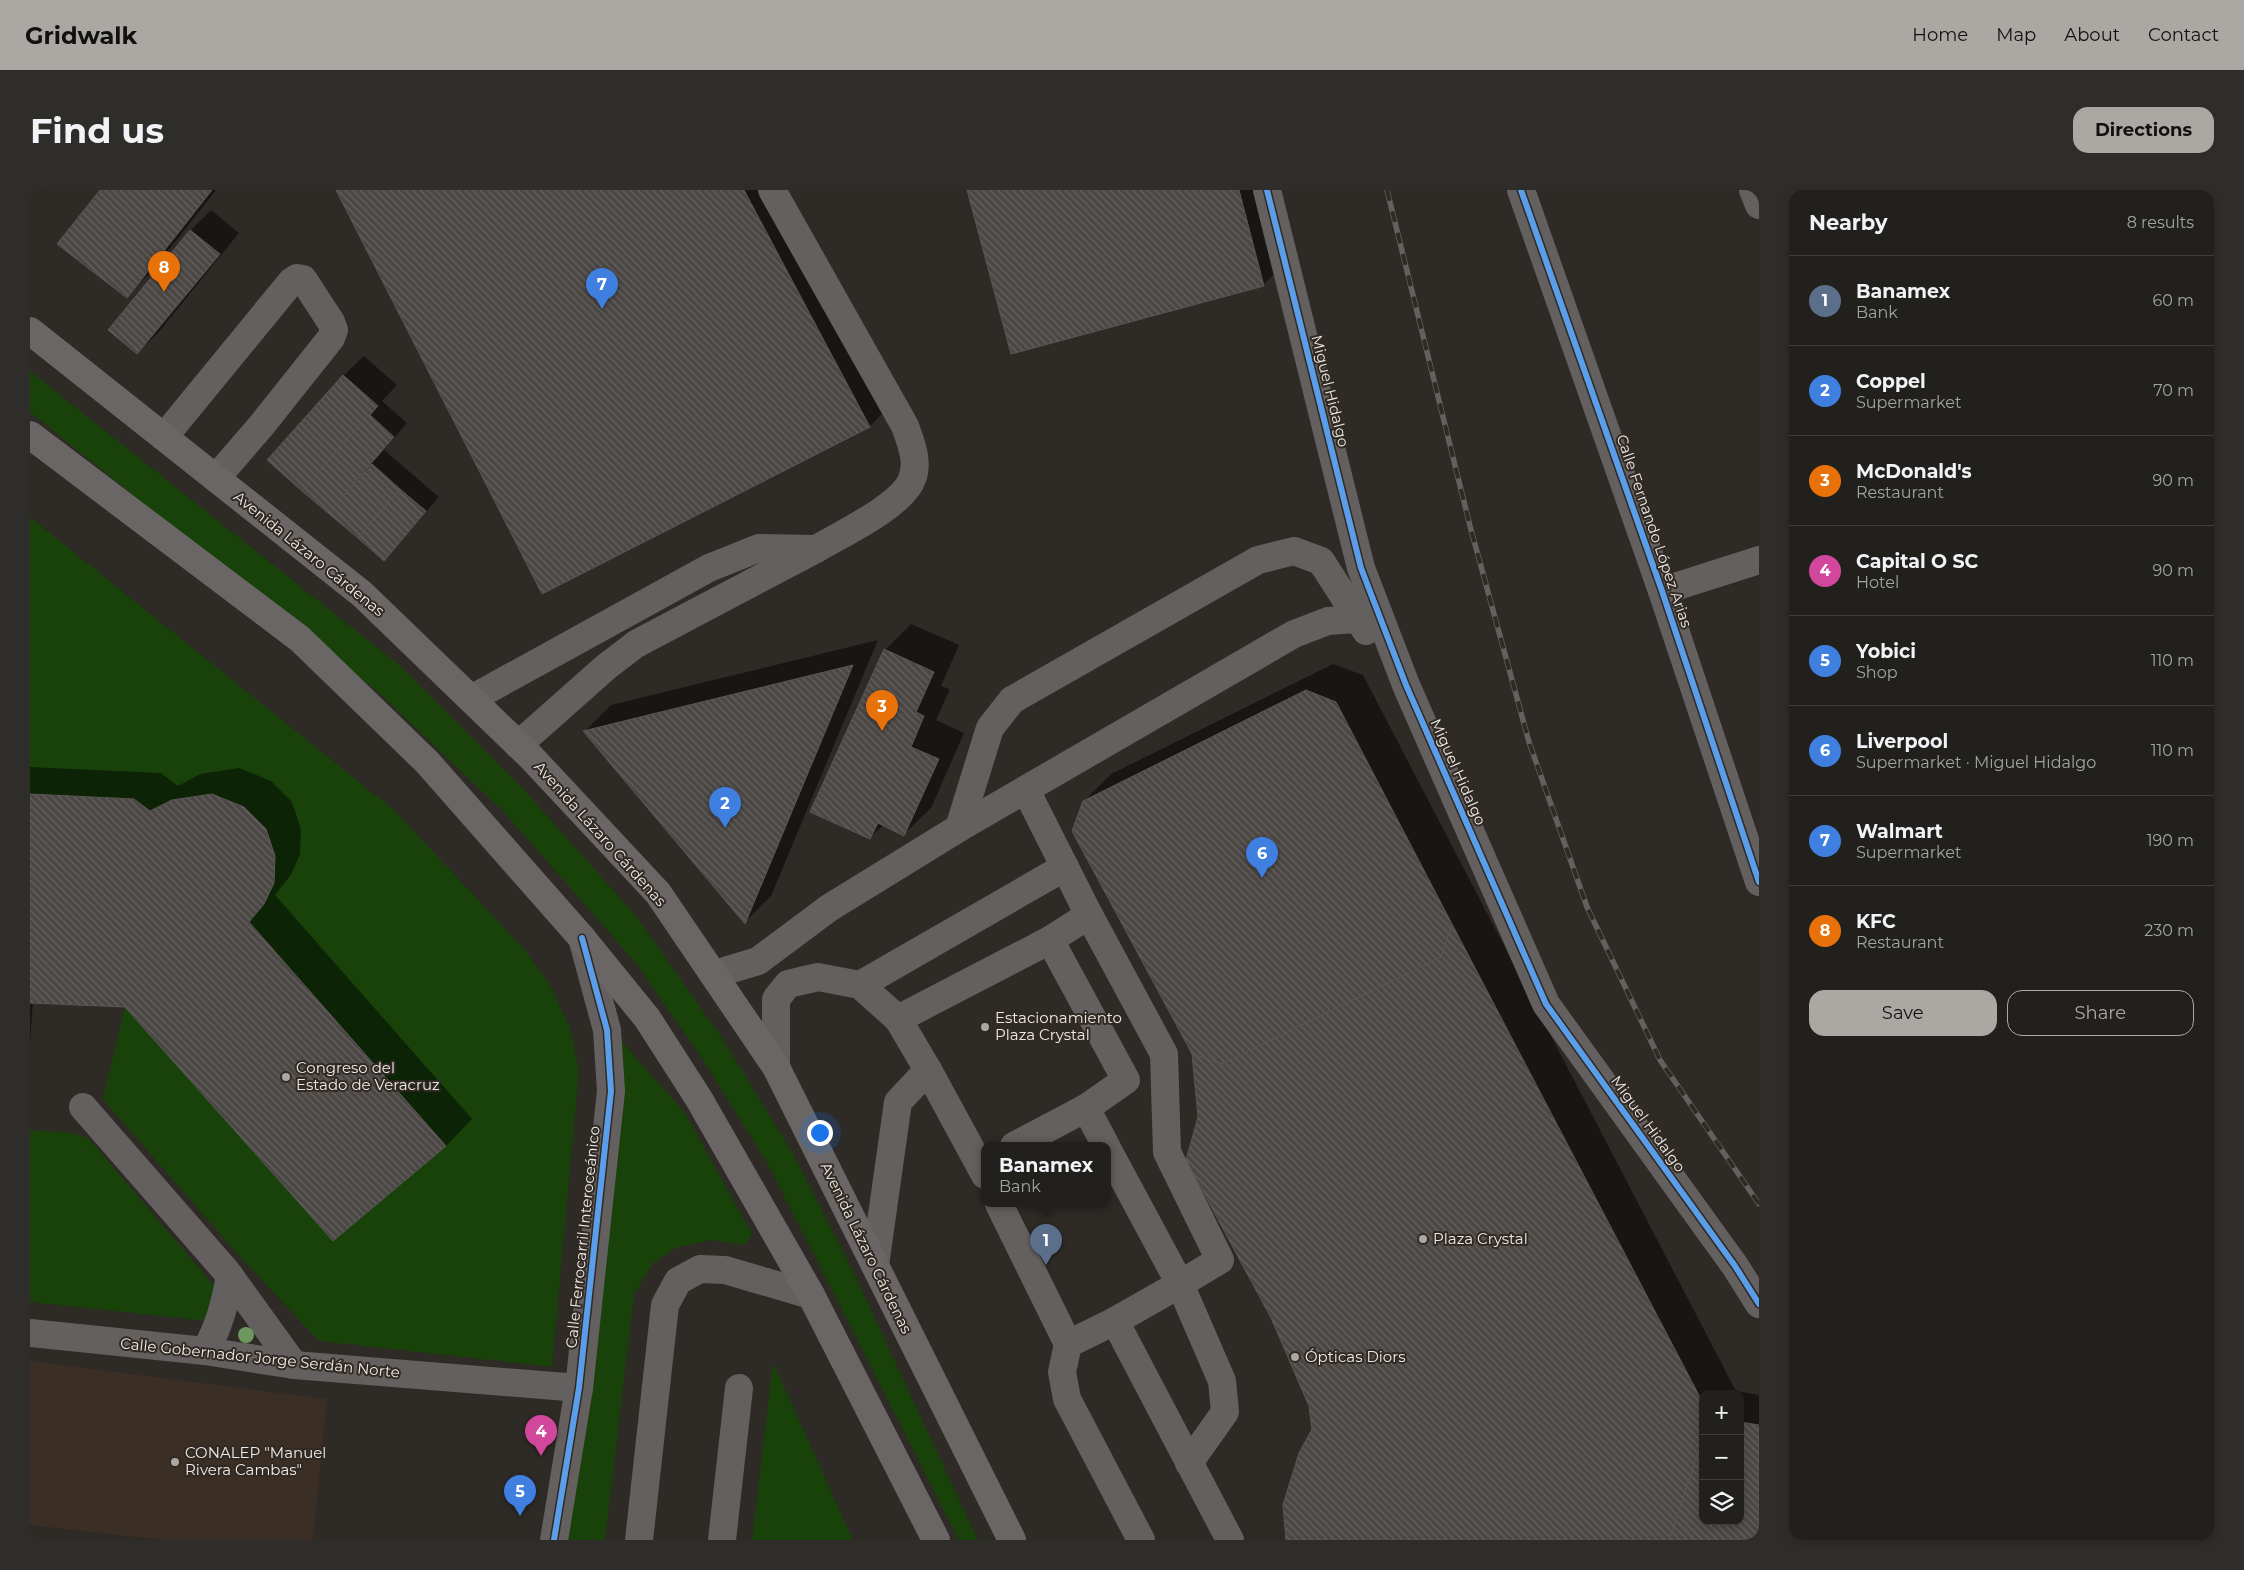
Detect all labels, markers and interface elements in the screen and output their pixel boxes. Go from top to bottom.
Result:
text: Gridwalk [25,21,137,50]
text: Home [1912,24,1968,46]
text: Map [1996,24,2036,46]
text: About [2064,24,2120,46]
text: Contact [2148,24,2219,46]
button: Directions [2073,107,2214,153]
text: Find us [30,109,164,152]
text: Nearby [1809,210,1888,235]
text: 8 results [2127,213,2194,232]
pin: 8 [148,251,180,292]
pin: 7 [586,268,618,309]
text: Banamex [1856,280,1950,303]
text: 1 [1822,291,1828,310]
text: 60 m [2152,291,2194,310]
text: Bank [1856,303,1898,322]
street label: Miguel Hidalgo [1307,333,1354,449]
text: Coppel [1856,370,1926,393]
text: 2 [1820,381,1830,400]
text: 70 m [2153,381,2194,400]
text: Supermarket [1856,393,1962,412]
street label: Calle Fernando López Arias [1612,432,1697,630]
text: McDonald's [1856,460,1972,483]
text: 3 [1820,471,1830,490]
text: 90 m [2152,471,2194,490]
text: Restaurant [1856,483,1944,502]
street label: Avenida Lázaro Cárdenas [230,487,389,620]
text: Capital O SC [1856,550,1978,573]
text: 4 [1819,561,1831,580]
text: 90 m [2152,561,2194,580]
text: Hotel [1856,573,1899,592]
text: Yobici [1856,640,1916,663]
text: 5 [1820,651,1830,670]
text: 110 m [2151,651,2194,670]
text: Shop [1856,663,1898,682]
pin: 3 [866,690,898,731]
street label: Miguel Hidalgo [1426,716,1490,828]
text: Liverpool [1856,730,1948,753]
text: 6 [1820,741,1830,760]
text: 110 m [2151,741,2194,760]
text: Supermarket · Miguel Hidalgo [1856,753,2096,772]
street label: Avenida Lázaro Cárdenas [530,757,671,910]
pin: 2 [709,787,741,828]
text: Walmart [1856,820,1943,843]
text: 7 [1820,831,1830,850]
text: 190 m [2147,831,2194,850]
pin: 6 [1246,837,1278,878]
text: Supermarket [1856,843,1962,862]
text: KFC [1856,910,1896,933]
text: 8 [1820,921,1830,940]
text: 230 m [2144,921,2194,940]
text: Restaurant [1856,933,1944,952]
button: Save [1809,990,1997,1036]
button: Share [2007,990,2194,1036]
place label: Estacionamiento Plaza Crystal [995,1008,1122,1044]
marker: Estacionamiento Plaza Crystal [979,1021,991,1033]
place label: Congreso del Estado de Veracruz [296,1058,440,1094]
marker: Congreso del Estado de Veracruz [280,1071,292,1083]
street label: Miguel Hidalgo [1607,1072,1690,1176]
your location [807,1120,833,1146]
street label: Calle Ferrocarril Interoceánico [561,1125,604,1349]
popup [981,1142,1111,1207]
text: Banamex [999,1154,1093,1177]
street label: Avenida Lázaro Cárdenas [817,1159,916,1337]
text: Bank [999,1177,1041,1196]
pin: 1 [1030,1224,1062,1265]
place label: Plaza Crystal [1433,1229,1528,1248]
marker: Plaza Crystal [1417,1233,1429,1245]
street label: Calle Gobernador Jorge Serdán Norte [119,1333,401,1382]
place label: Ópticas Diors [1305,1347,1406,1366]
marker: Ópticas Diors [1289,1351,1301,1363]
map controls [1699,1390,1744,1525]
button: + [1699,1390,1744,1435]
pin: 4 [525,1415,557,1456]
button: − [1699,1435,1744,1480]
place label: CONALEP "Manuel Rivera Cambas" [185,1443,326,1479]
marker: CONALEP "Manuel Rivera Cambas" [169,1456,181,1468]
pin: 5 [504,1475,536,1516]
button: layers [1699,1480,1744,1525]

